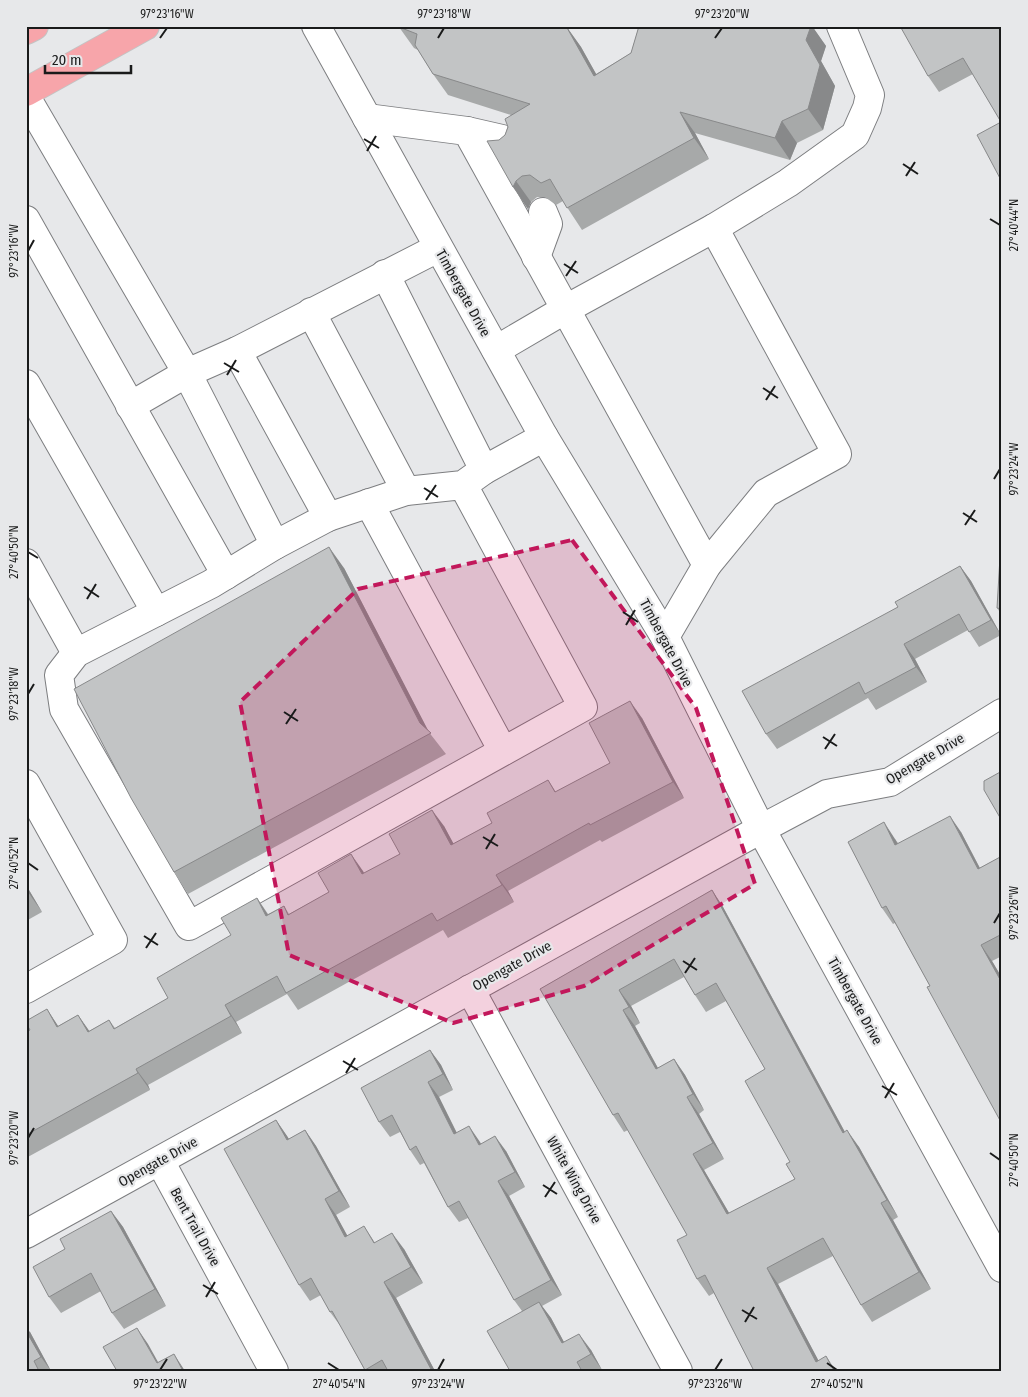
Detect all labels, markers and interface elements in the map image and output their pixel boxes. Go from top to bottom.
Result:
text: 97°23'16"W [140,7,194,21]
text: 97°23'18"W [417,7,471,21]
text: 97°23'20"W [695,7,749,21]
scale bar [45,42,131,74]
text: 20 m [52,51,82,69]
text: 27°40'44"N [1007,199,1021,251]
text: 97°23'16"W [7,224,21,278]
street label: Timbergate Drive [432,246,494,340]
text: 97°23'24"W [1007,442,1021,496]
text: 27°40'50"N [7,525,21,579]
street label: Timbergate Drive [636,596,696,690]
text: 97°23'18"W [7,667,21,721]
street label: Opengate Drive [883,730,967,788]
text: 27°40'52"N [7,837,21,889]
text: 97°23'26"W [1007,886,1021,940]
street label: Opengate Drive [469,937,555,995]
street label: Timbergate Drive [824,954,886,1048]
text: 97°23'20"W [7,1111,21,1165]
street label: Opengate Drive [115,1133,201,1191]
text: 27°40'50"N [1007,1133,1021,1187]
street label: White Wing Drive [543,1134,605,1227]
street label: Bent Trail Drive [166,1185,224,1269]
text: 97°23'22"W [133,1377,187,1391]
text: 27°40'54"N [313,1377,365,1391]
text: 97°23'24"W [411,1377,465,1391]
text: 97°23'26"W [688,1377,742,1391]
text: 27°40'52"N [811,1377,863,1391]

